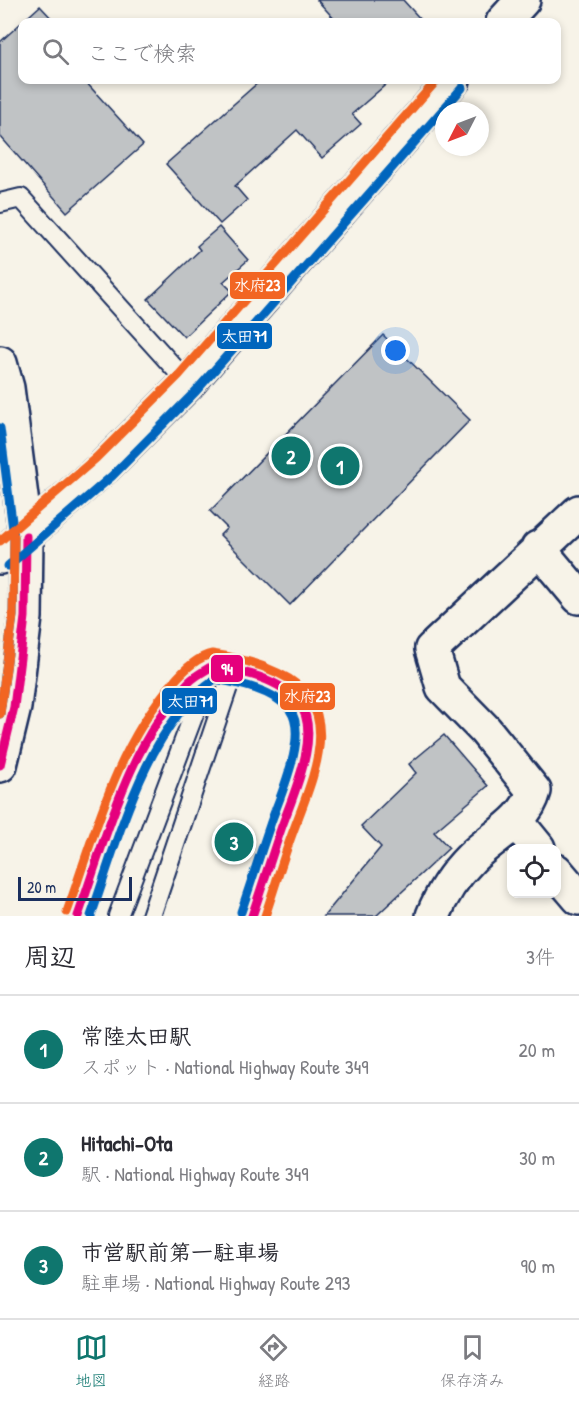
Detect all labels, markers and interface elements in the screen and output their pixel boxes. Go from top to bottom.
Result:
search box [18,18,561,84]
icon: search [39,35,72,68]
text: ここで検索 [87,38,197,68]
north arrow [435,102,489,156]
line badge: 水府23 [229,271,286,300]
text: 水府23 [234,274,280,296]
line badge: 太田71 [216,322,273,350]
text: 太田71 [221,325,267,347]
your location [381,336,410,365]
pin: 2 [272,434,310,478]
pin: 1 [320,444,360,488]
line badge: 94 [210,654,244,683]
text: 94 [221,658,233,680]
line badge: 水府23 [279,682,336,711]
text: 水府23 [284,685,330,707]
line badge: 太田71 [161,687,218,715]
text: 太田71 [167,690,213,712]
pin: 3 [214,820,254,864]
map controls [507,844,561,898]
button: locate [507,844,561,898]
scale bar [18,874,132,902]
text: 20 m [27,876,56,898]
text: 周辺 [24,939,76,974]
text: 3件 [526,943,555,970]
text: 常陸太田駅 [81,1021,191,1051]
text: 1 [40,1036,47,1063]
text: 20 m [518,1036,555,1063]
text: スポット · National Highway Route 349 [81,1053,369,1080]
text: Hitachi-Ota [81,1128,172,1158]
text: 2 [39,1144,48,1171]
text: 30 m [519,1144,555,1171]
text: 駅 · National Highway Route 349 [81,1160,309,1187]
text: 市営駅前第一駐車場 [81,1237,279,1267]
text: 3 [39,1252,48,1279]
text: 90 m [521,1252,555,1279]
text: 駐車場 · National Highway Route 293 [81,1269,350,1296]
tab: 地図 [75,1331,108,1391]
tab: 経路 [257,1331,290,1391]
tab: 保存済み [440,1331,504,1391]

